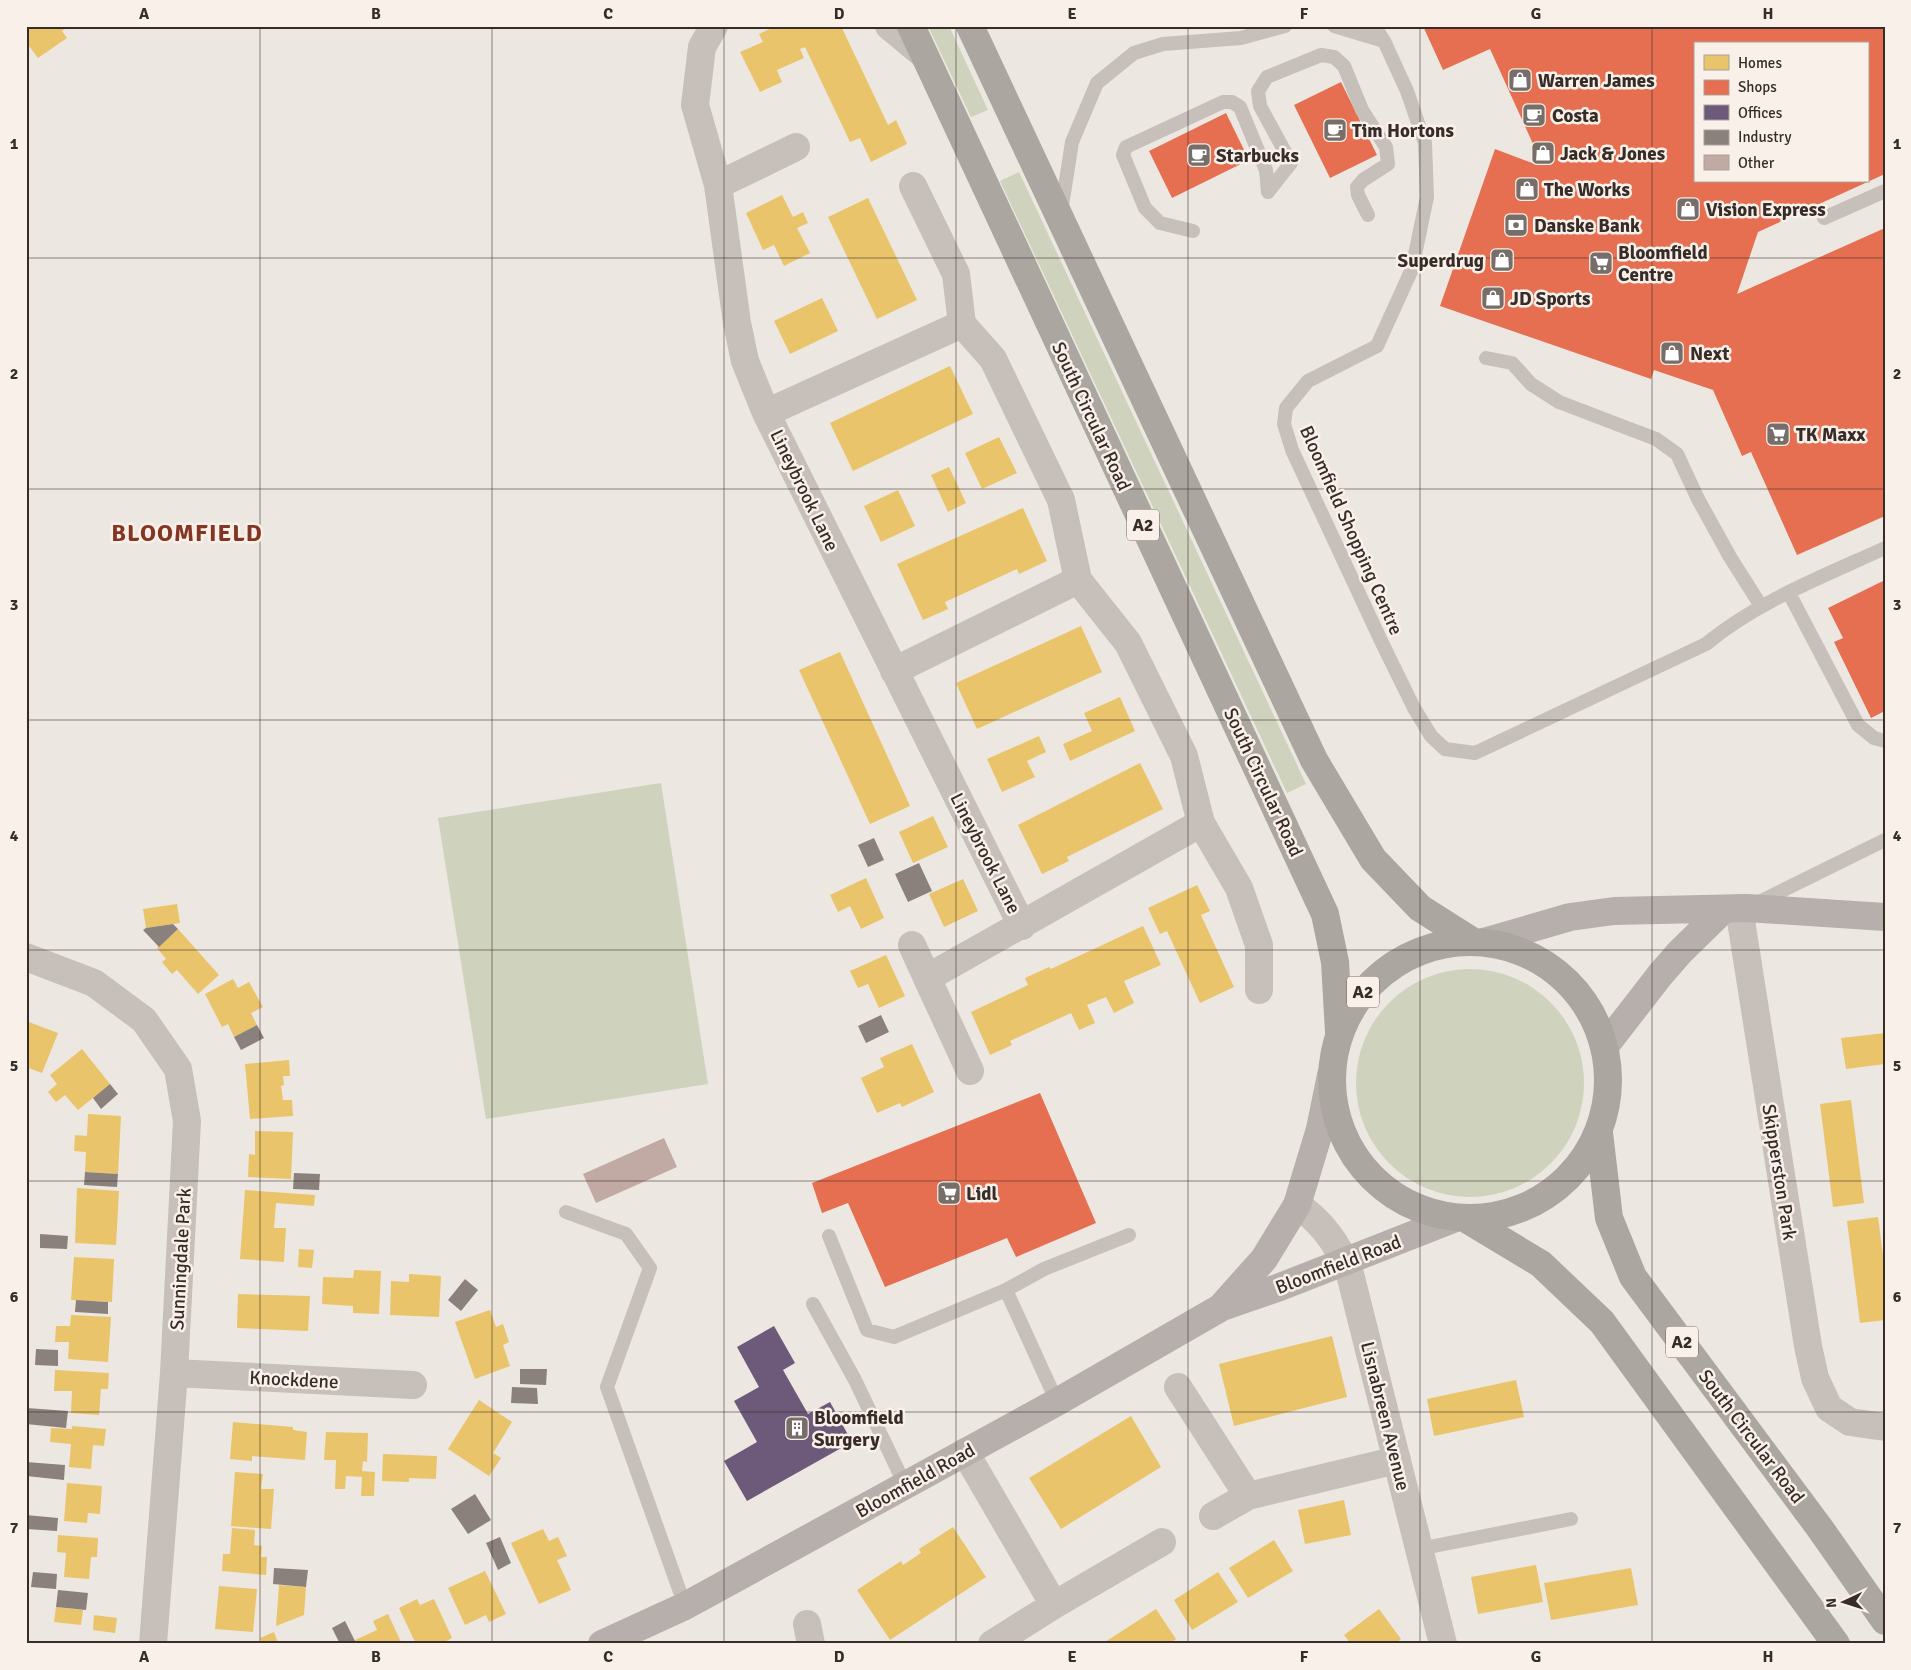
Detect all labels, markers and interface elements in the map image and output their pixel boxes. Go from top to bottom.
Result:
text: A [139,4,150,24]
text: B [371,4,381,24]
text: C [603,4,613,24]
text: D [834,4,845,24]
text: E [1067,4,1077,24]
text: F [1300,4,1309,24]
text: G [1531,4,1541,24]
text: H [1763,4,1773,24]
legend [1694,42,1868,182]
text: Homes [1738,54,1782,72]
shop icon: Warren James [1507,67,1533,93]
place label: Warren James [1538,69,1655,93]
text: Shops [1738,78,1777,96]
cafe icon: Costa [1521,102,1547,128]
place label: Costa [1552,104,1599,128]
text: Offices [1738,104,1783,122]
cafe icon: Tim Hortons [1322,117,1348,143]
place label: Tim Hortons [1352,119,1454,143]
text: Industry [1738,128,1791,146]
text: 1 [10,134,19,154]
text: 1 [1893,134,1902,154]
shop icon: Jack & Jones [1530,140,1556,166]
cafe icon: Starbucks [1186,142,1212,168]
place label: Jack & Jones [1560,142,1665,166]
place label: Starbucks [1216,144,1299,168]
text: Other [1738,154,1775,172]
shop icon: The Works [1514,176,1540,202]
place label: The Works [1544,178,1630,202]
shop icon: Vision Express [1675,196,1701,222]
place label: Vision Express [1706,198,1826,222]
bank icon: Danske Bank [1503,212,1529,238]
place label: Danske Bank [1534,214,1640,238]
place label: Bloomfield Centre [1618,241,1708,287]
shop icon: Superdrug [1489,247,1515,273]
place label: Superdrug [1398,249,1484,273]
supermarket icon: Bloomfield Centre [1588,250,1614,276]
shop icon: JD Sports [1480,285,1506,311]
place label: JD Sports [1510,287,1590,311]
street label: South Circular Road [1046,338,1136,495]
shop icon: Next [1659,340,1685,366]
place label: Next [1690,342,1729,366]
text: 2 [10,364,18,384]
text: 2 [1893,364,1901,384]
supermarket icon: TK Maxx [1765,421,1791,447]
street label: Bloomfield Shopping Centre [1294,422,1408,639]
place label: TK Maxx [1796,423,1866,447]
street label: Lineybrook Lane [764,426,844,555]
road number: A2 [1127,510,1159,540]
district label: BLOOMFIELD [111,518,263,548]
text: 3 [10,595,18,615]
text: 3 [1893,595,1901,615]
street label: South Circular Road [1218,704,1308,861]
street label: Lineybrook Lane [944,789,1026,918]
text: 4 [10,826,19,846]
text: 4 [1893,826,1902,846]
road number: A2 [1347,976,1379,1008]
text: 5 [10,1056,18,1076]
text: 5 [1893,1056,1901,1076]
street label: Skipperston Park [1756,1102,1802,1242]
supermarket icon: Lidl [936,1180,962,1206]
place label: Lidl [966,1182,998,1206]
street label: Sunningdale Park [165,1187,197,1331]
street label: Bloomfield Road [1272,1230,1405,1300]
text: 6 [10,1287,19,1307]
text: 6 [1893,1287,1902,1307]
road number: A2 [1666,1326,1698,1358]
street label: Lisnabreen Avenue [1355,1339,1415,1493]
street label: South Circular Road [1693,1365,1809,1508]
street label: Knockdene [249,1366,339,1394]
place label: Bloomfield Surgery [814,1406,904,1452]
building icon: Bloomfield Surgery [784,1415,810,1441]
street label: Bloomfield Road [852,1438,979,1524]
text: 7 [10,1518,19,1538]
text: 7 [1893,1518,1902,1538]
north arrow [1818,1578,1868,1628]
text: N [1823,1597,1840,1608]
text: A [139,1647,150,1667]
text: B [371,1647,381,1667]
text: C [603,1647,613,1667]
text: D [834,1647,845,1667]
text: E [1067,1647,1077,1667]
text: F [1300,1647,1309,1667]
text: G [1531,1647,1541,1667]
text: H [1763,1647,1773,1667]

